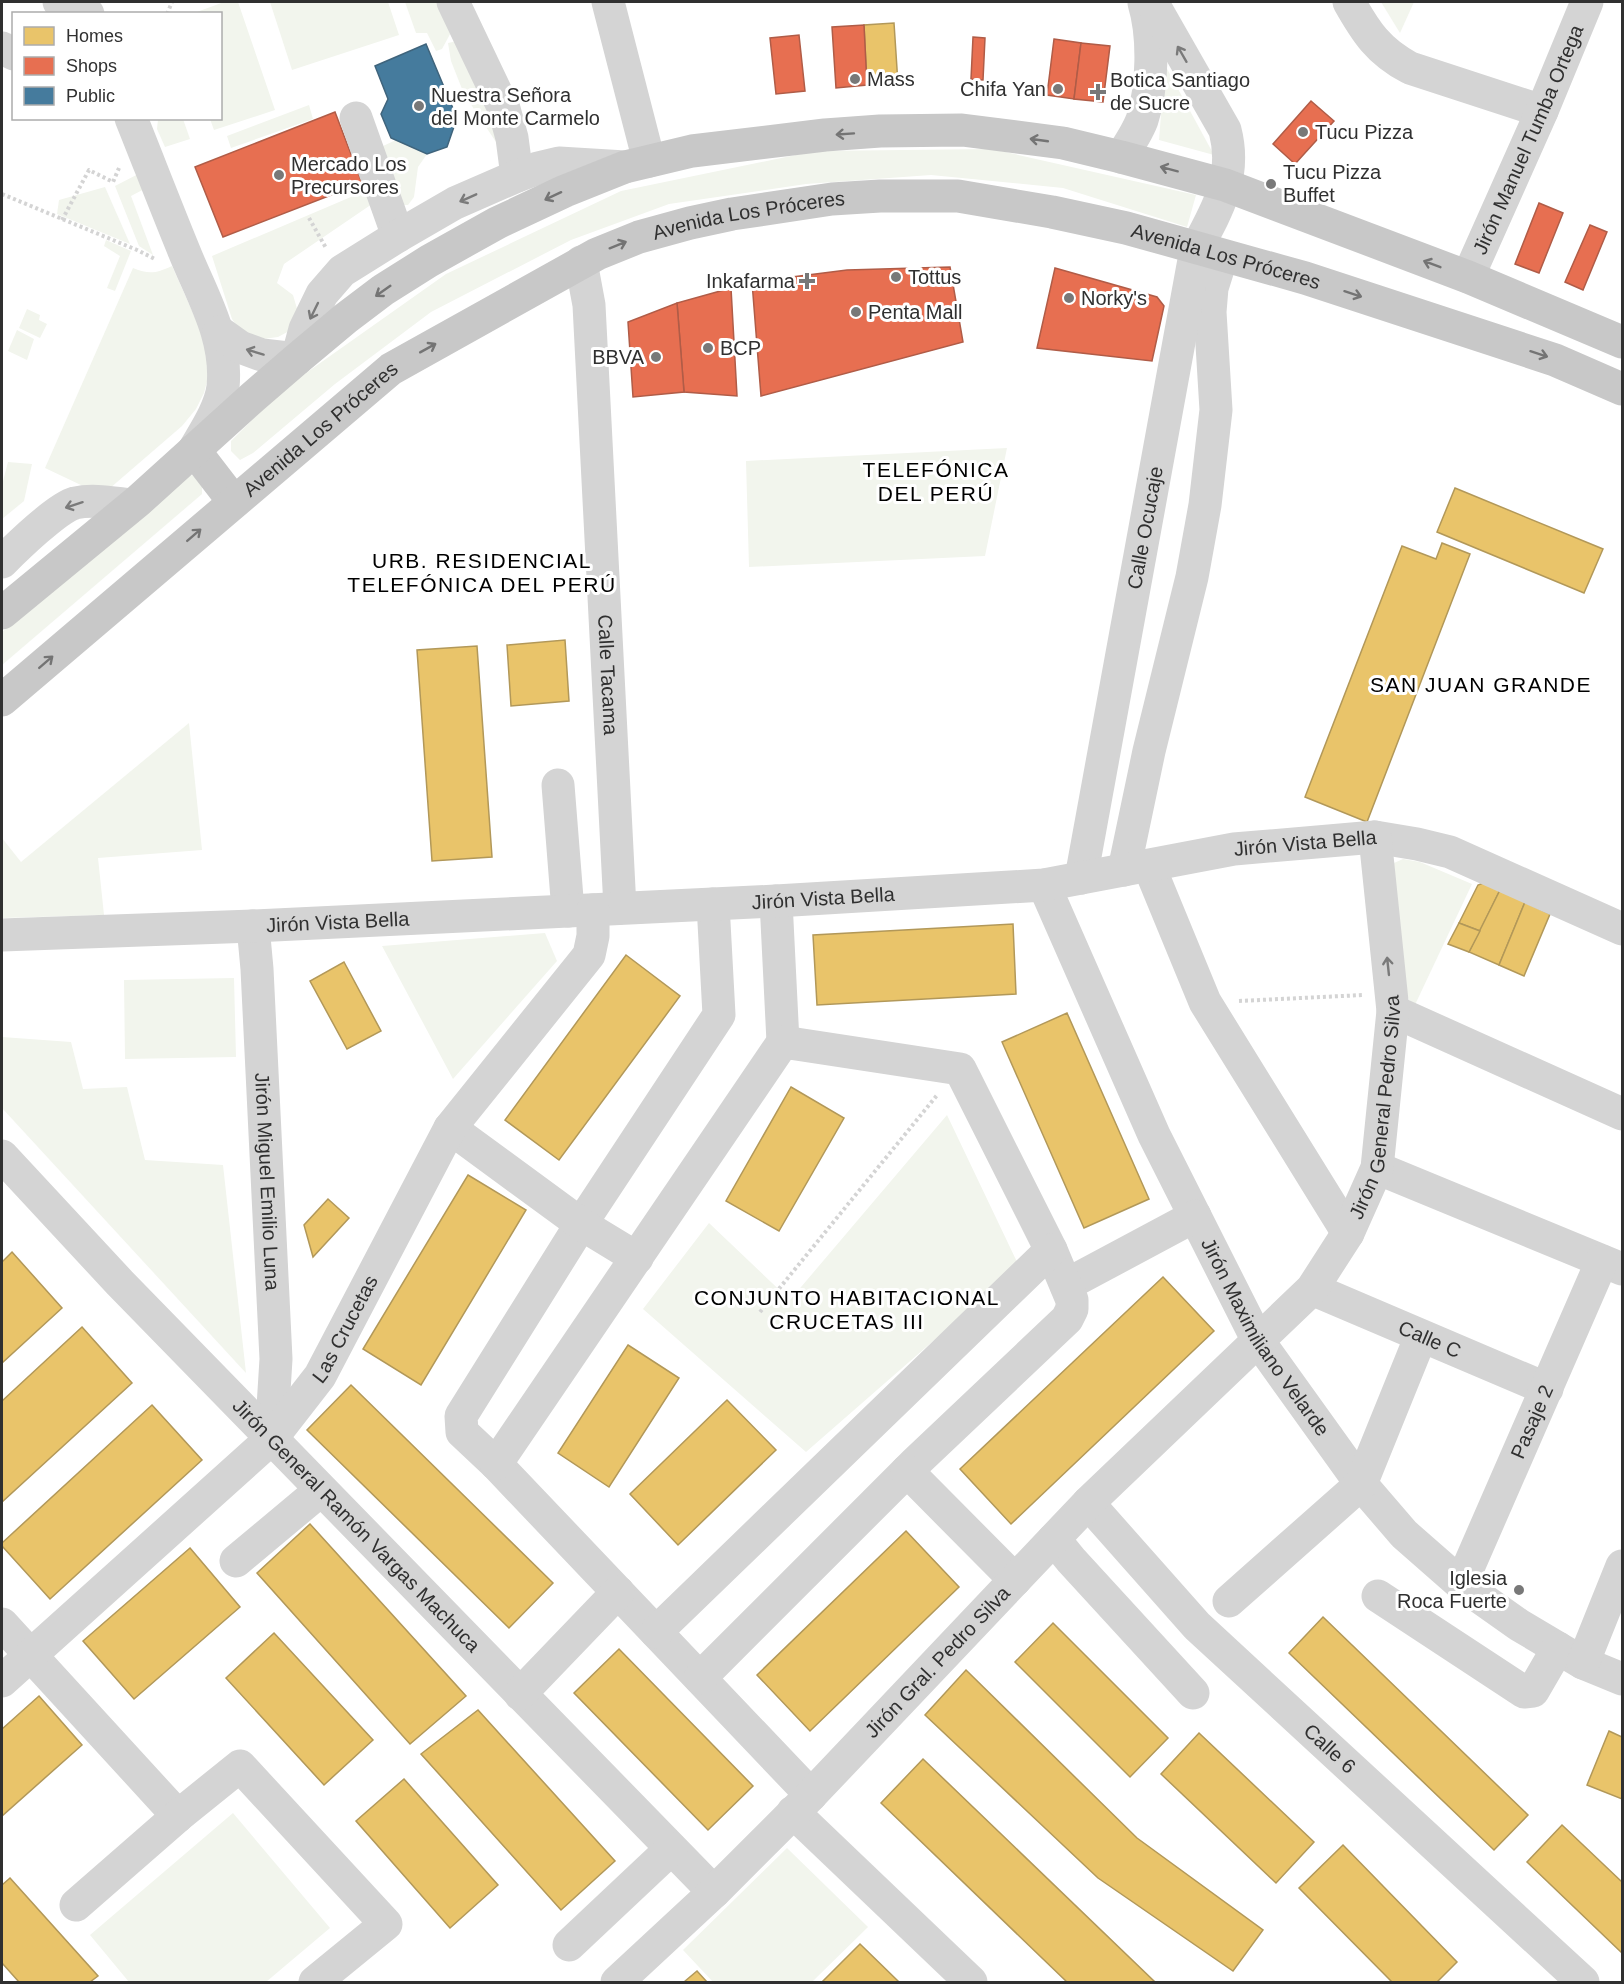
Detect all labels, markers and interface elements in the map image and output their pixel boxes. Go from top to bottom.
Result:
legend [12,12,222,120]
street label: Jirón Manuel Tumba Ortega [1469,21,1588,258]
text: Homes [66,26,123,46]
one-way arrow [1176,46,1187,64]
text: Shops [66,56,117,76]
place label: Mass [867,68,915,90]
place label: Botica Santiago de Sucre [1110,69,1250,114]
marker: Mass [848,72,862,86]
place label: Chifa Yan [960,78,1046,100]
marker: Chifa Yan [1051,82,1065,96]
place label: Nuestra Señora del Monte Carmelo [431,84,600,129]
marker: Botica Santiago de Sucre [1091,85,1105,99]
text: Public [66,86,115,106]
marker: Nuestra Señora del Monte Carmelo [412,99,426,113]
place label: Tucu Pizza [1315,121,1414,143]
marker: Tucu Pizza [1296,125,1310,139]
one-way arrow [835,128,855,139]
one-way arrow [1029,134,1049,145]
place label: Mercado Los Precursores [291,153,407,198]
place label: Tucu Pizza Buffet [1283,161,1382,206]
one-way arrow [1160,163,1179,175]
marker: Mercado Los Precursores [272,168,286,182]
marker: Tucu Pizza Buffet [1264,177,1278,191]
street label: Avenida Los Próceres [650,187,845,244]
one-way arrow [545,191,563,203]
one-way arrow [459,192,477,204]
street label: Avenida Los Próceres [1129,219,1323,293]
one-way arrow [608,239,627,250]
one-way arrow [1424,257,1442,268]
place label: Tottus [908,266,961,288]
place label: Inkafarma [706,270,796,292]
marker: Tottus [889,270,903,284]
marker: Inkafarma [800,274,814,288]
one-way arrow [375,285,392,297]
place label: Norky's [1081,287,1147,309]
one-way arrow [1343,289,1362,300]
marker: Norky's [1062,291,1076,305]
place label: Penta Mall [868,301,963,323]
one-way arrow [307,302,319,320]
marker: Penta Mall [849,305,863,319]
place label: BCP [720,337,761,359]
marker: BCP [701,341,715,355]
one-way arrow [419,342,436,354]
one-way arrow [246,346,265,357]
place label: BBVA [592,346,645,368]
one-way arrow [1529,349,1548,360]
marker: BBVA [649,350,663,364]
street label: Avenida Los Próceres [239,357,402,501]
district label: TELEFÓNICA DEL PERÚ [863,458,1009,505]
street label: Calle Ocucaje [1123,465,1167,591]
one-way arrow [65,500,84,511]
one-way arrow [186,528,201,542]
district label: URB. RESIDENCIAL TELEFÓNICA DEL PERÚ [347,549,617,596]
street label: Calle Tacama [594,614,622,737]
one-way arrow [38,655,53,669]
district label: SAN JUAN GRANDE [1370,673,1592,696]
street label: Jirón Vista Bella [1233,826,1378,860]
street label: Jirón Vista Bella [751,883,896,913]
street label: Jirón Vista Bella [266,908,411,936]
one-way arrow [1382,956,1393,976]
street label: Jirón General Pedro Silva [1345,993,1404,1222]
street label: Jirón Miguel Emilio Luna [251,1072,284,1292]
street label: Jirón Maximiliano Velarde [1197,1234,1334,1440]
street label: Las Crucetas [308,1271,382,1387]
district label: CONJUNTO HABITACIONAL CRUCETAS III [694,1286,1000,1333]
street label: Calle C [1395,1316,1464,1362]
street label: Pasaje 2 [1506,1382,1557,1462]
street label: Jirón General Ramón Vargas Machuca [228,1394,485,1657]
place label: Iglesia Roca Fuerte [1397,1567,1508,1612]
street label: Jirón Gral. Pedro Silva [860,1581,1015,1742]
marker: Iglesia Roca Fuerte [1512,1583,1526,1597]
street label: Calle 6 [1299,1719,1360,1778]

